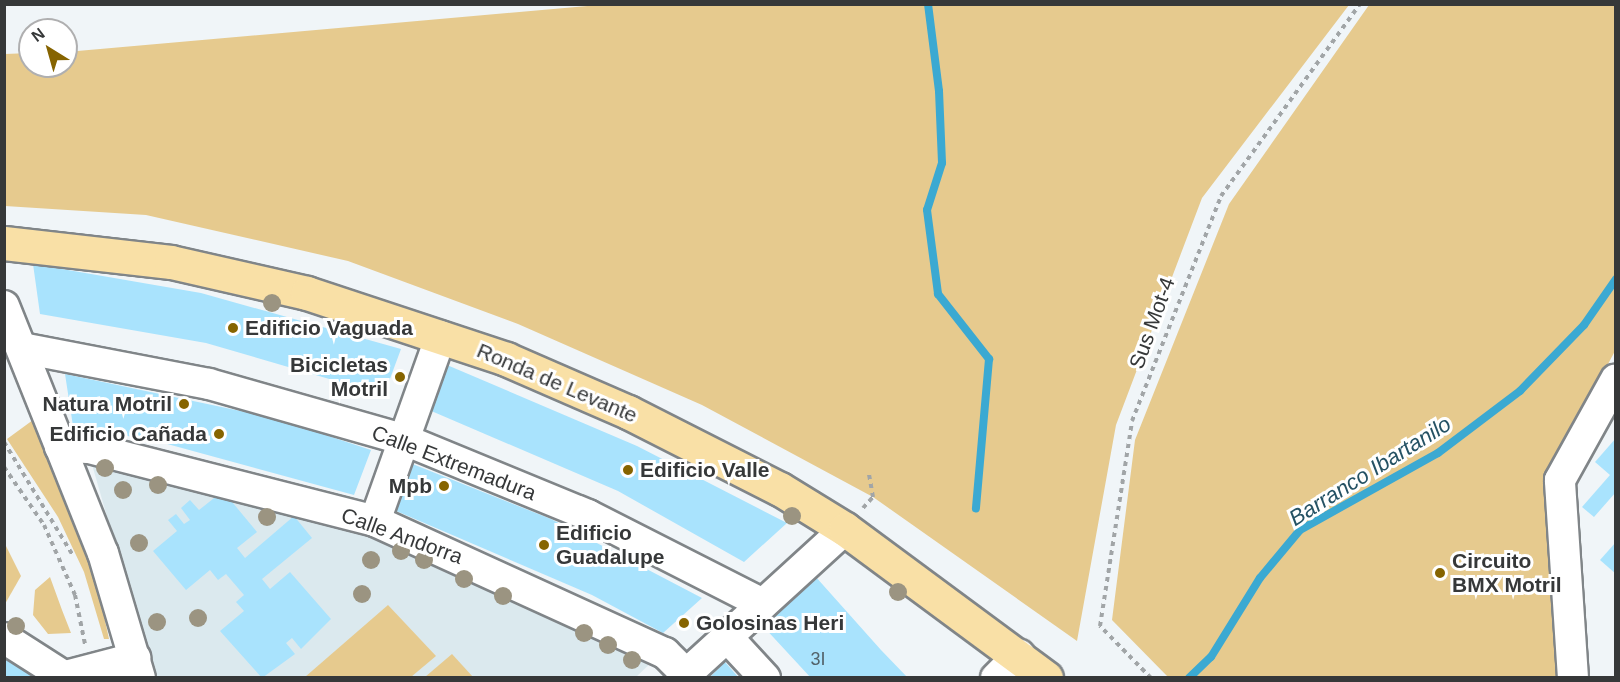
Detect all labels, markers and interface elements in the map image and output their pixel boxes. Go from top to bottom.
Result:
north arrow [18,18,78,78]
text: N [28,25,48,45]
street label: Sus Mot-4 [1124,274,1180,372]
place label: Edificio Vaguada [245,315,413,341]
marker: Edificio Vaguada [226,321,240,335]
street label: Ronda de Levante [473,338,641,428]
place label: Bicicletas Motril [290,352,388,402]
marker: Bicicletas Motril [393,370,407,384]
place label: Natura Motril [42,391,172,417]
marker: Natura Motril [177,397,191,411]
water label: Barranco Ibartanilo [1284,411,1456,531]
street label: Calle Extremadura [368,420,540,506]
place label: Edificio Cañada [49,421,207,447]
marker: Edificio Cañada [212,427,226,441]
place label: Edificio Valle [640,457,770,483]
marker: Edificio Valle [621,463,635,477]
place label: Mpb [389,473,432,499]
marker: Mpb [437,479,451,493]
street label: Calle Andorra [337,502,467,570]
place label: Edificio Guadalupe [556,520,665,570]
marker: Edificio Guadalupe [537,538,551,552]
place label: Circuito BMX Motril [1452,548,1562,598]
marker: Circuito BMX Motril [1433,566,1447,580]
place label: Golosinas Heri [696,610,844,636]
marker: Golosinas Heri [677,616,691,630]
house number: 3I [810,648,826,670]

